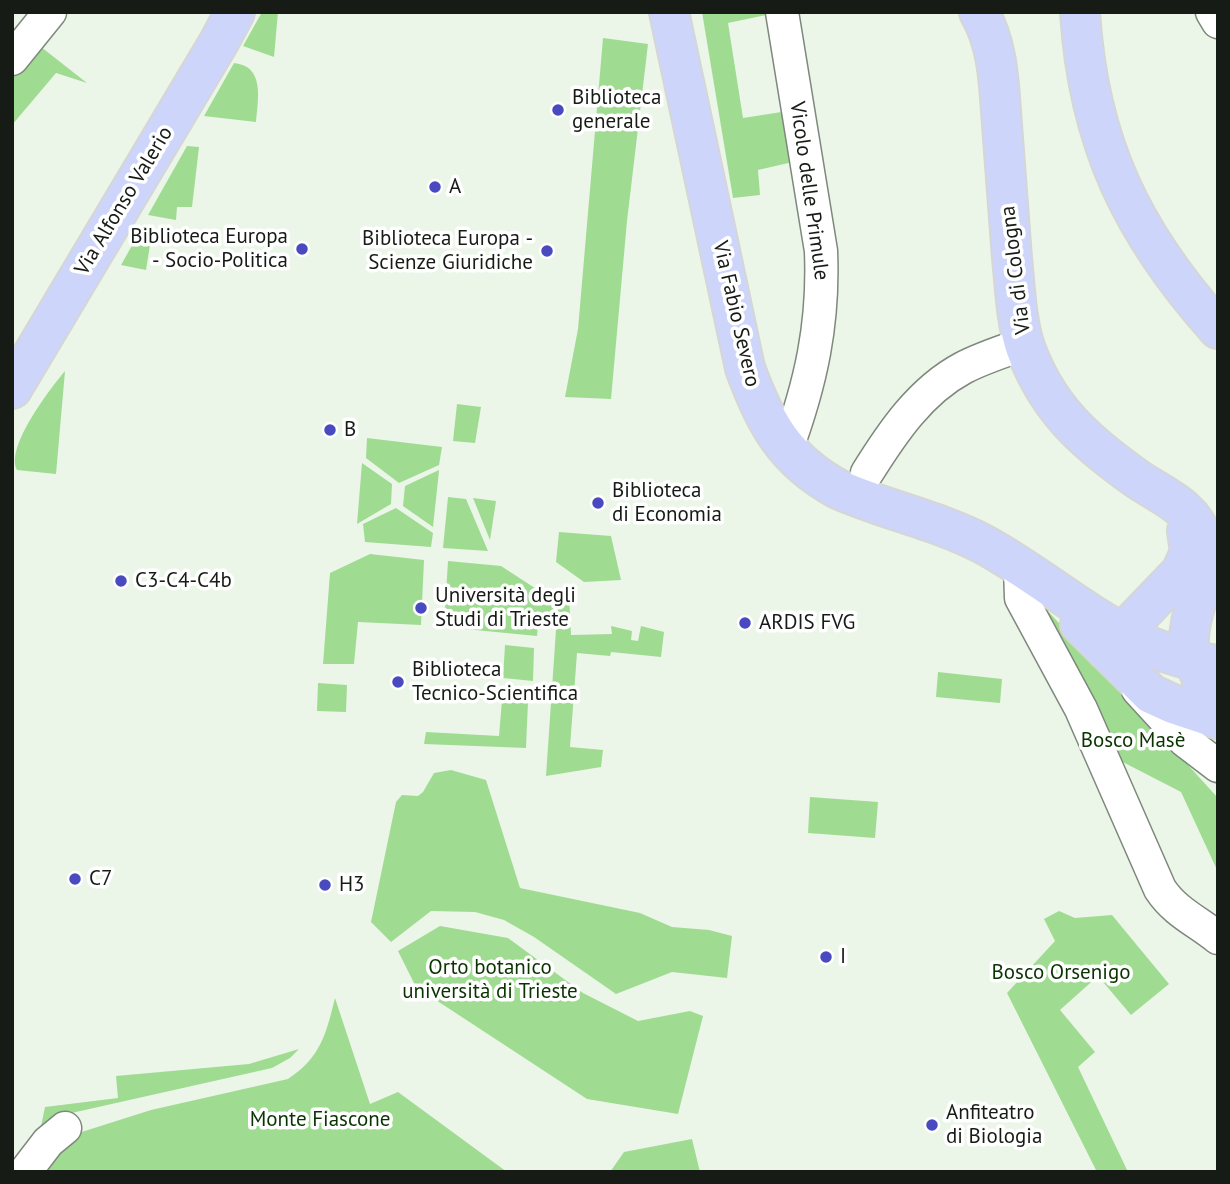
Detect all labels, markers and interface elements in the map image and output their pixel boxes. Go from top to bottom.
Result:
place label: Biblioteca generale [572,85,661,135]
street label: Vicolo delle Primule [784,100,834,282]
marker: Biblioteca generale [550,102,566,118]
street label: Via Alfonso Valerio [70,122,178,280]
place label: A [449,174,461,200]
marker: A [427,179,443,195]
street label: Via di Cologna [996,204,1036,336]
place label: Biblioteca Europa - Socio-Politica [130,224,288,274]
place label: Biblioteca Europa - Scienze Giuridiche [362,226,533,276]
street label: Via Fabio Severo [707,239,765,389]
marker: Biblioteca Europa - Socio-Politica [294,241,310,257]
marker: Biblioteca Europa - Scienze Giuridiche [539,243,555,259]
place label: B [344,417,356,443]
marker: B [322,422,338,438]
place label: Biblioteca di Economia [612,478,722,528]
marker: Biblioteca di Economia [590,495,606,511]
place label: C3-C4-C4b [135,568,232,594]
marker: C3-C4-C4b [113,573,129,589]
place label: Università degli Studi di Trieste [435,583,576,633]
marker: Università degli Studi di Trieste [413,600,429,616]
place label: ARDIS FVG [759,610,855,636]
marker: ARDIS FVG [737,615,753,631]
place label: Biblioteca Tecnico-Scientifica [412,657,578,707]
marker: Biblioteca Tecnico-Scientifica [390,674,406,690]
park label: Bosco Masè [1081,728,1185,754]
place label: C7 [89,866,112,892]
marker: C7 [67,871,83,887]
place label: H3 [339,872,365,898]
marker: H3 [317,877,333,893]
place label: I [840,944,846,970]
marker: I [818,949,834,965]
park label: Orto botanico università di Trieste [402,955,578,1005]
park label: Bosco Orsenigo [992,960,1130,986]
place label: Anfiteatro di Biologia [946,1100,1042,1150]
park label: Monte Fiascone [250,1107,390,1133]
marker: Anfiteatro di Biologia [924,1117,940,1133]

